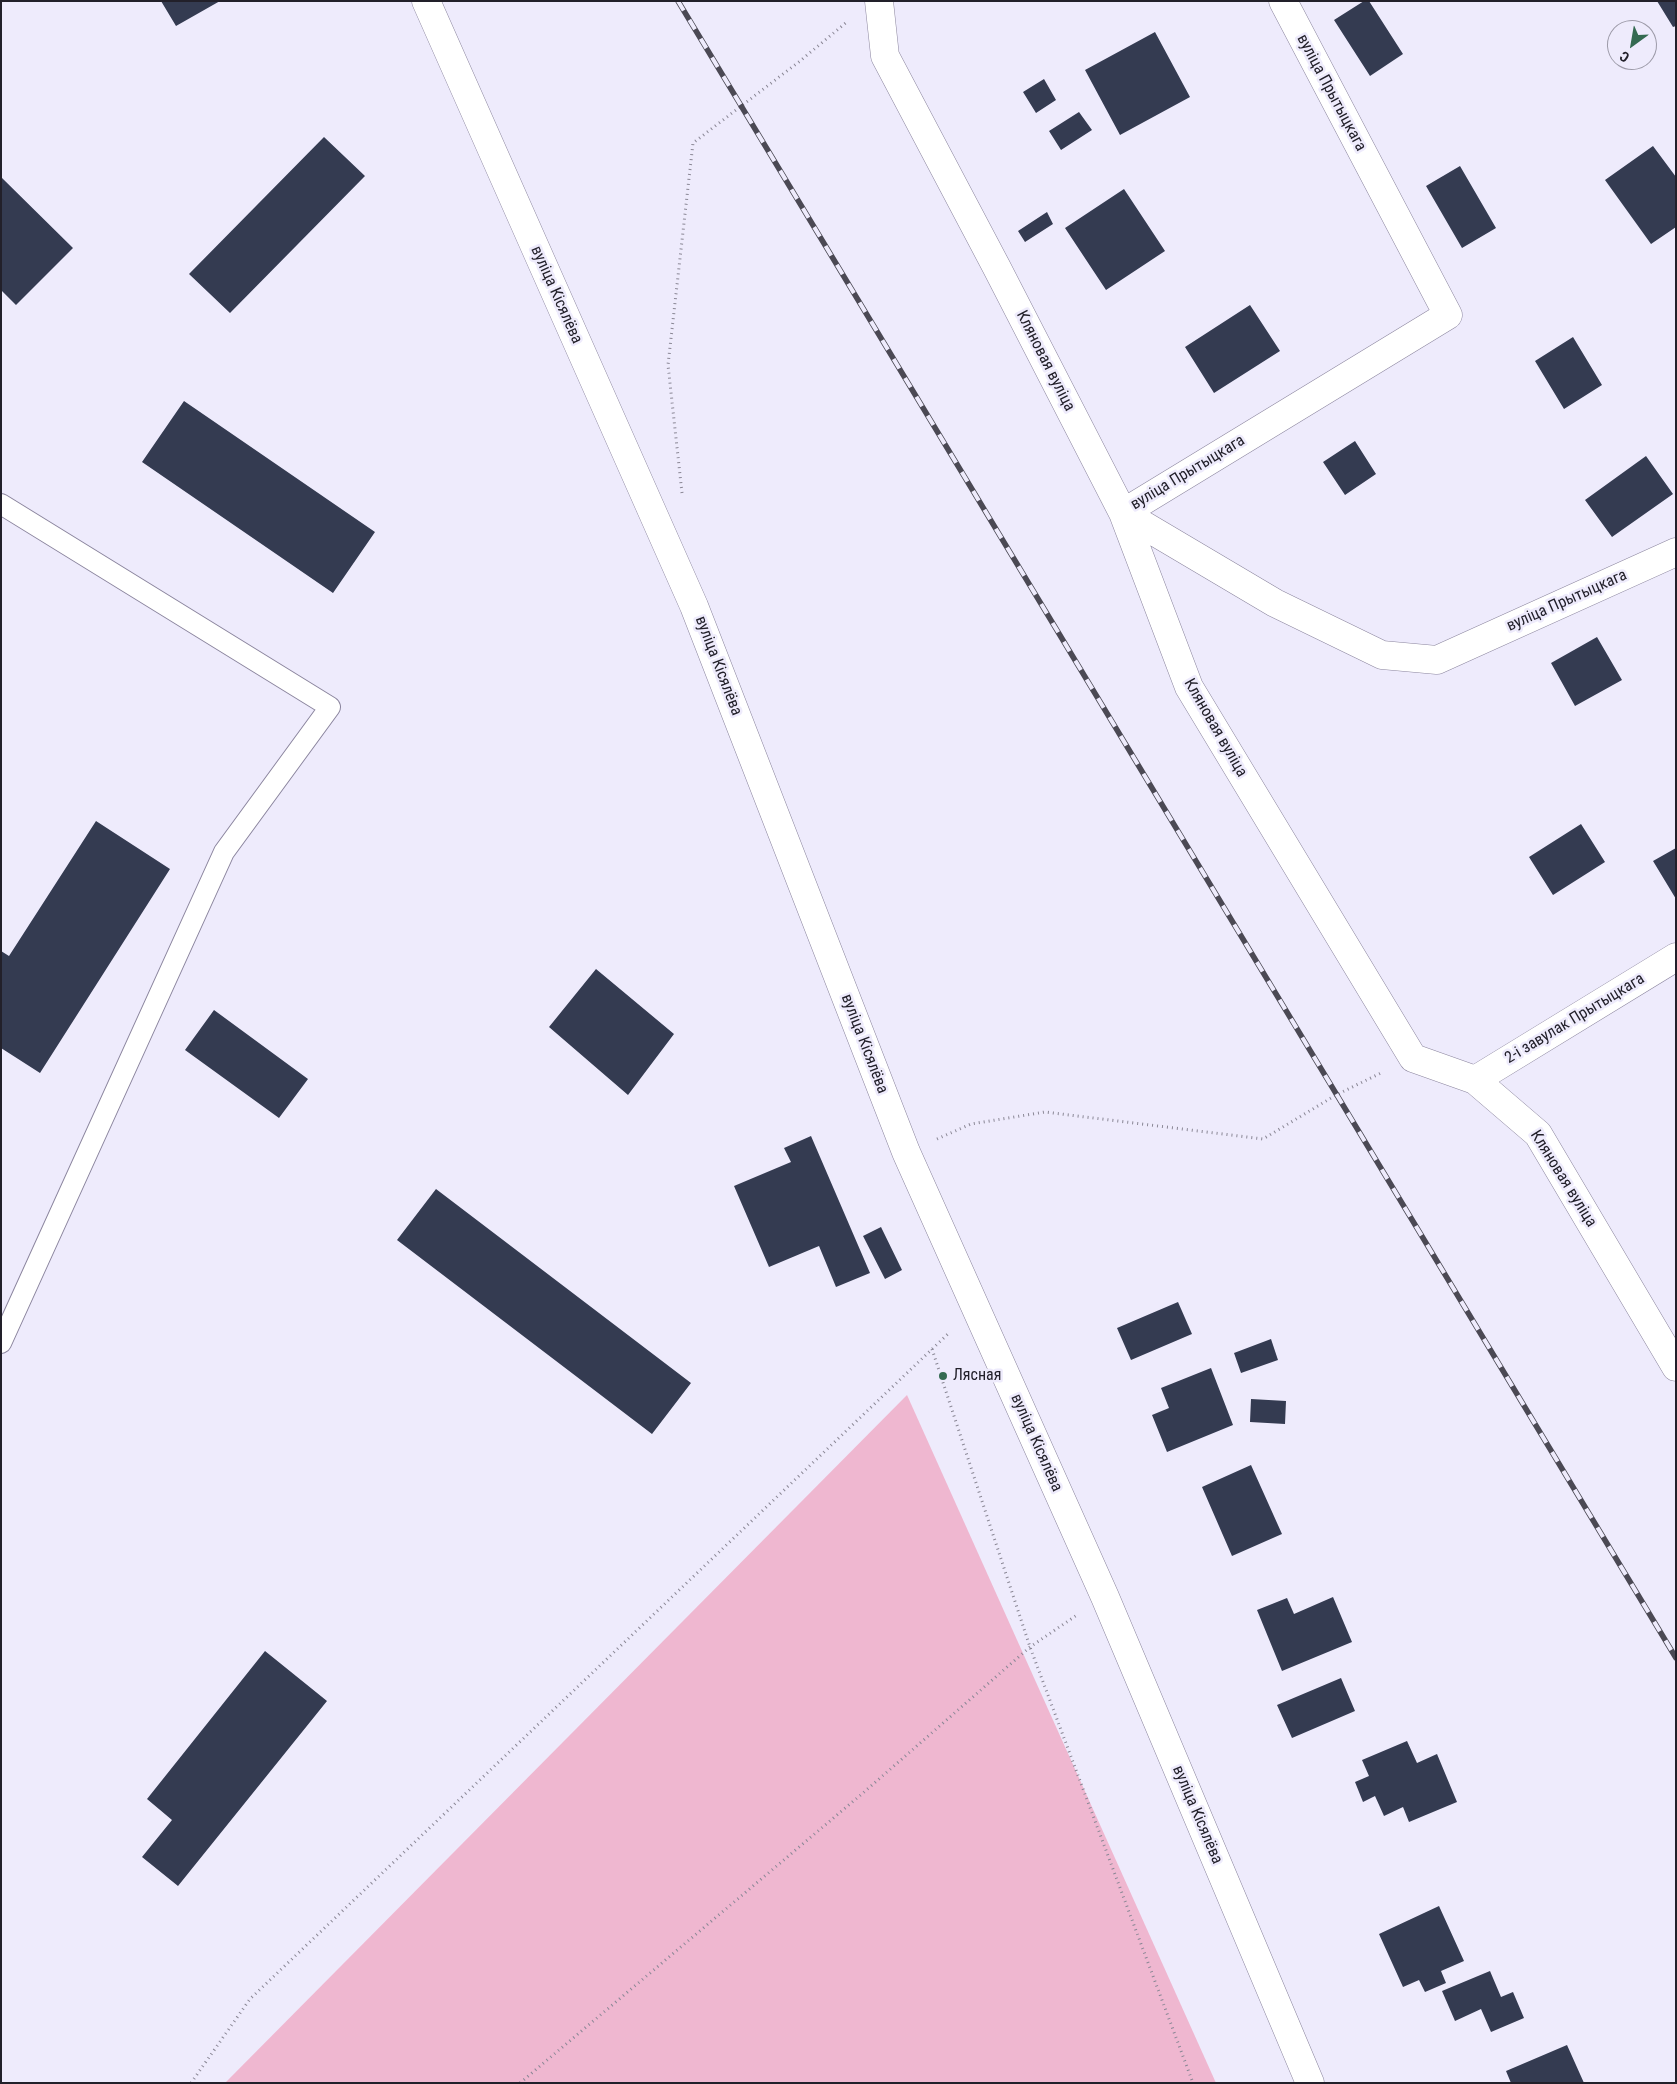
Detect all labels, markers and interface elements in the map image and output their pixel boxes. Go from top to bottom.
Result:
north arrow [1607,20,1657,70]
street label: вуліца Прытыцкага [1292,31,1370,155]
text: С [1617,48,1632,66]
street label: вуліца Кісялёва [526,243,586,347]
street label: Кляновая вуліца [1011,307,1079,415]
street label: вуліца Прытыцкага [1128,431,1248,515]
street label: вуліца Прытыцкага [1504,566,1630,636]
street label: вуліца Кісялёва [690,614,746,718]
street label: Кляновая вуліца [1179,675,1251,781]
street label: 2-і завулак Прытыцкага [1502,970,1648,1068]
street label: вуліца Кісялёва [836,992,892,1096]
street label: Кляновая вуліца [1526,1127,1600,1231]
place label: Лясная [953,1366,1001,1386]
marker: Лясная [937,1370,949,1382]
street label: вуліца Кісялёва [1006,1391,1066,1495]
street label: вуліца Кісялёва [1168,1763,1226,1867]

